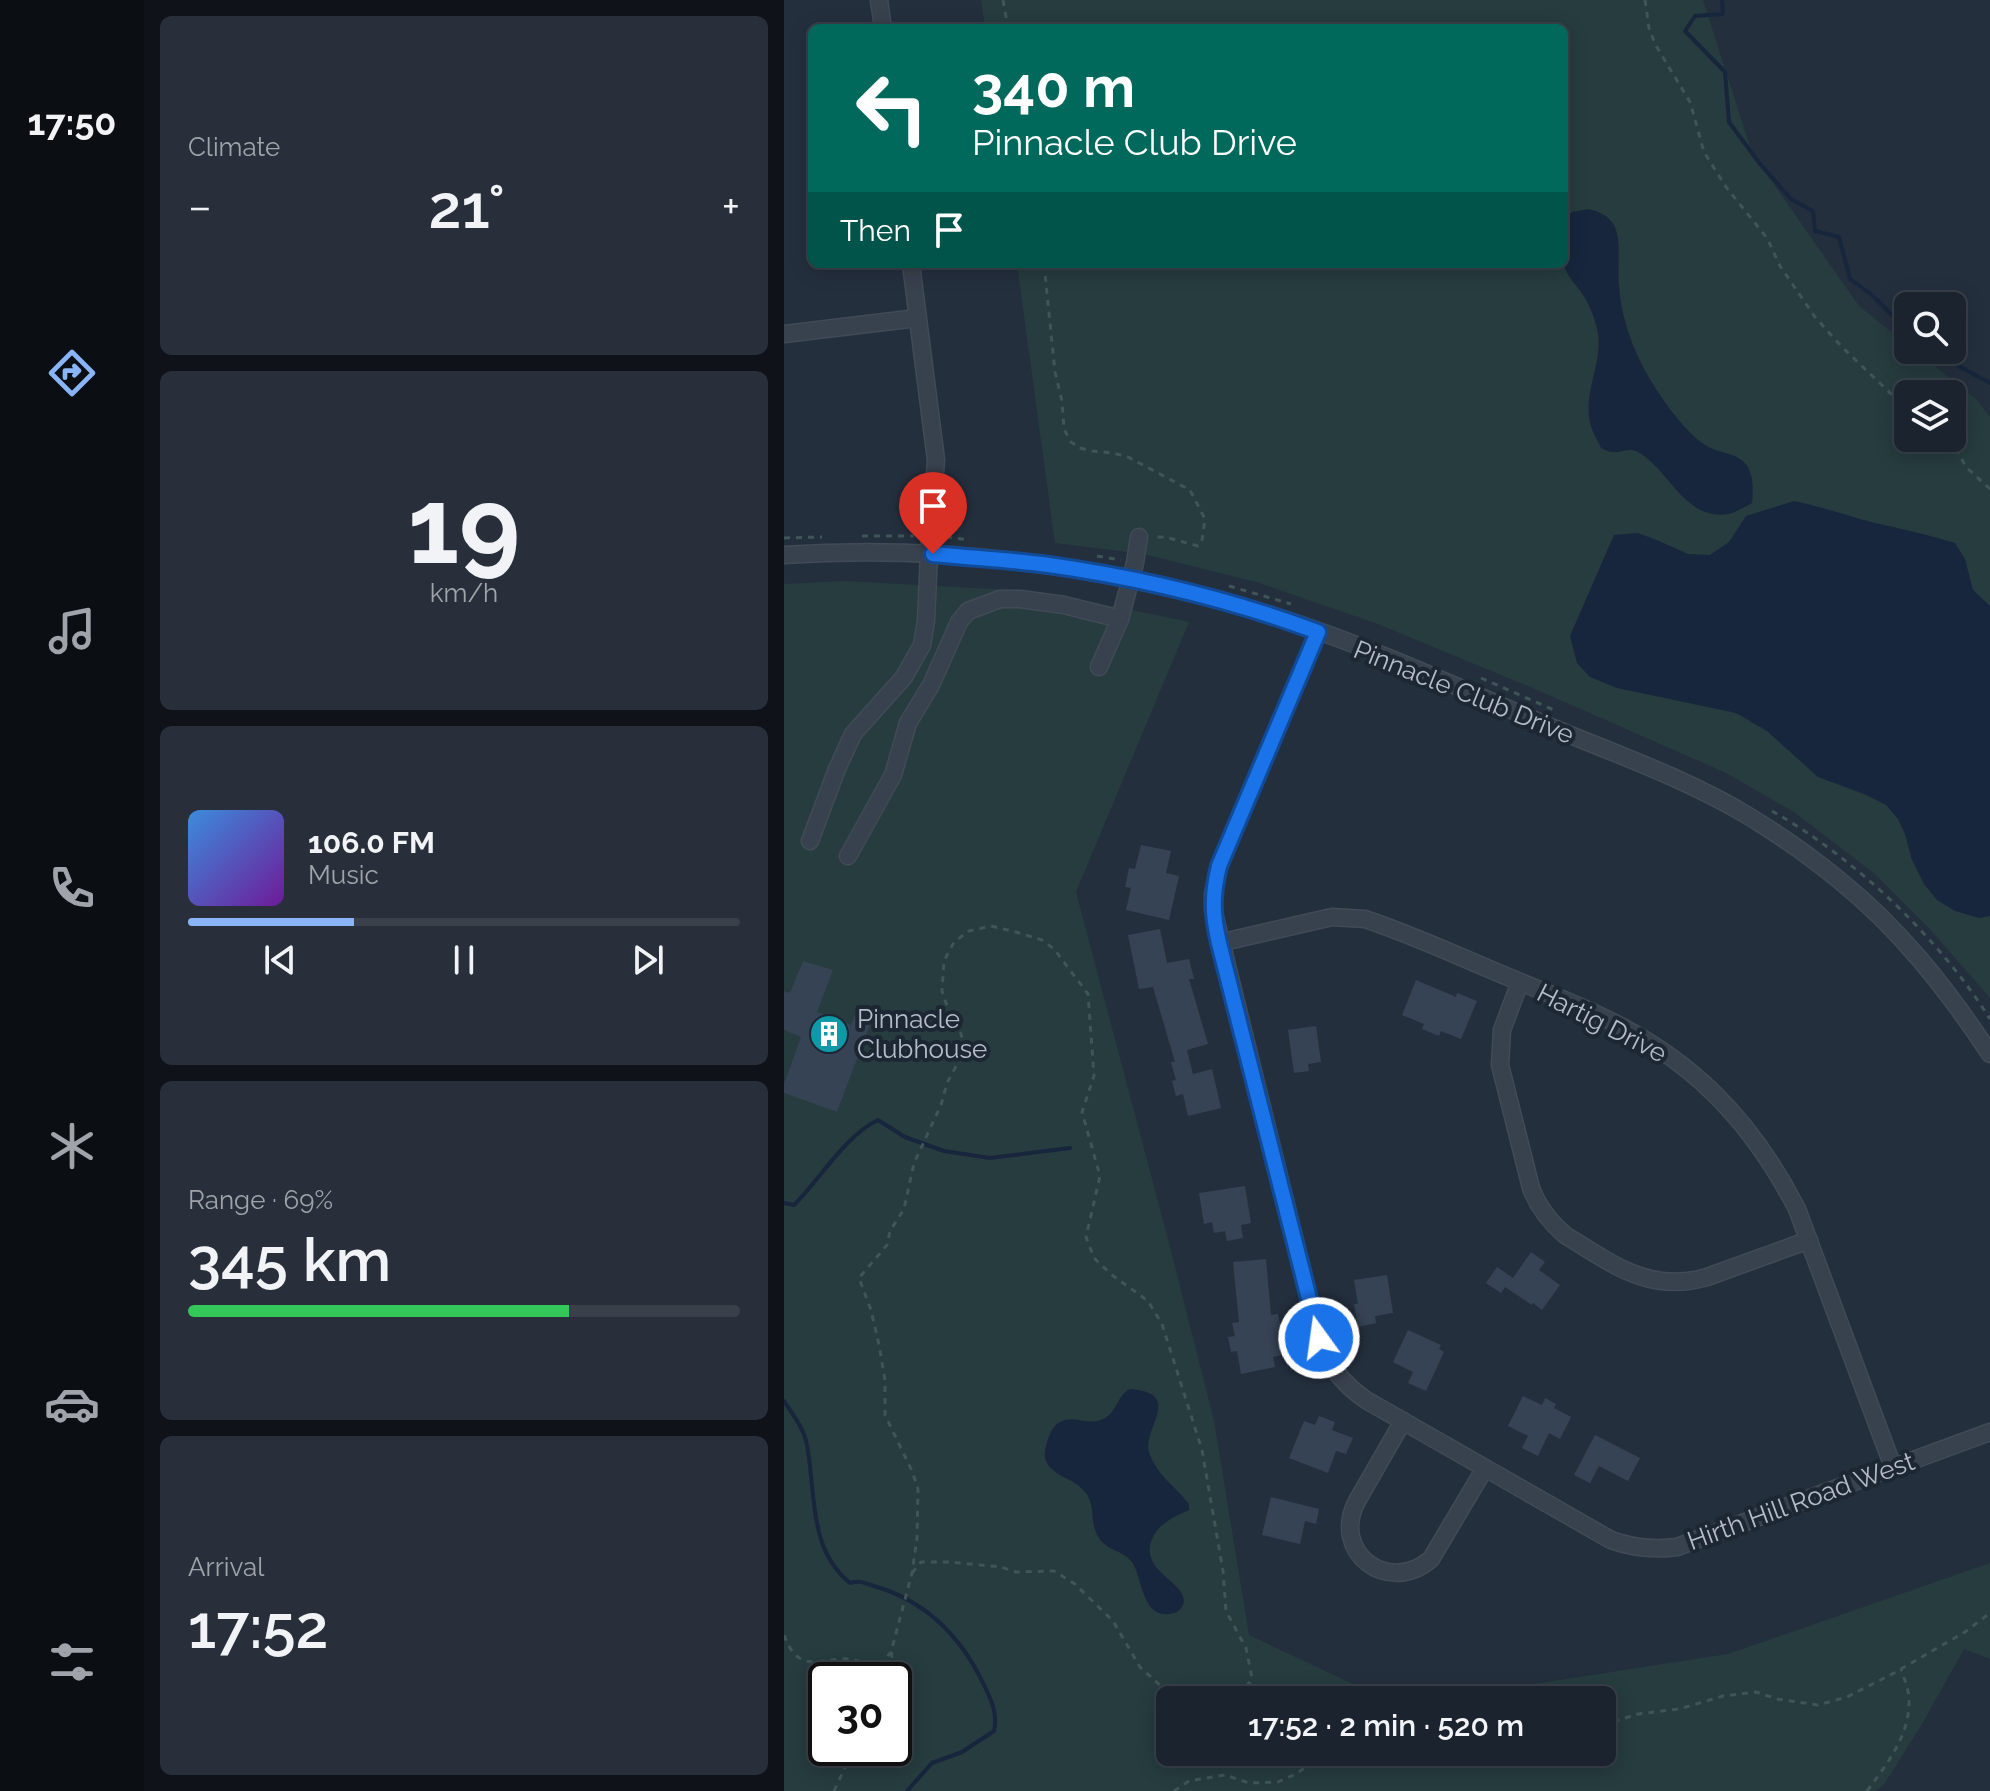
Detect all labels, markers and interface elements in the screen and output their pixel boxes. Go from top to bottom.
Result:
text: 340 m [972,54,1135,120]
icon: left [840,56,944,160]
text: 17:50 [28,101,116,143]
text: Pinnacle Club Drive [972,121,1297,163]
text: Climate [188,132,280,162]
text: 21° [428,172,505,242]
text: − [188,181,212,232]
text: + [722,181,740,232]
icon: arrive [927,208,971,252]
text: Then [840,213,911,248]
map controls [1894,292,1966,452]
button: search [1894,292,1966,364]
icon: directions [44,345,100,401]
button: layers [1894,380,1966,452]
text: 19 [408,465,520,587]
pin [899,472,967,554]
icon: arrive [911,484,955,528]
text: km/h [430,578,498,608]
icon: music [44,603,100,659]
street label: Pinnacle Club Drive [1350,634,1578,750]
text: 106.0 FM [308,825,435,860]
icon: phone [44,860,100,916]
text: Music [308,860,379,890]
icon: previous [258,938,302,982]
icon: pause [442,938,486,982]
icon: next [626,938,670,982]
street label: Hartig Drive [1532,978,1672,1068]
place label: Pinnacle Clubhouse [857,1004,987,1064]
building icon: Pinnacle Clubhouse [808,1013,850,1055]
icon: climate [44,1118,100,1174]
text: Range · 69% [188,1185,333,1215]
text: 345 km [188,1225,391,1295]
position arrow [1277,1296,1361,1380]
icon: car [44,1376,100,1432]
street label: Hirth Hill Road West [1683,1446,1919,1556]
text: Arrival [188,1552,264,1582]
text: 17:52 [188,1592,329,1662]
icon: filters [44,1634,100,1690]
speed limit sign: 30 [808,1662,912,1766]
text: 17:52 · 2 min · 520 m [1248,1708,1524,1743]

